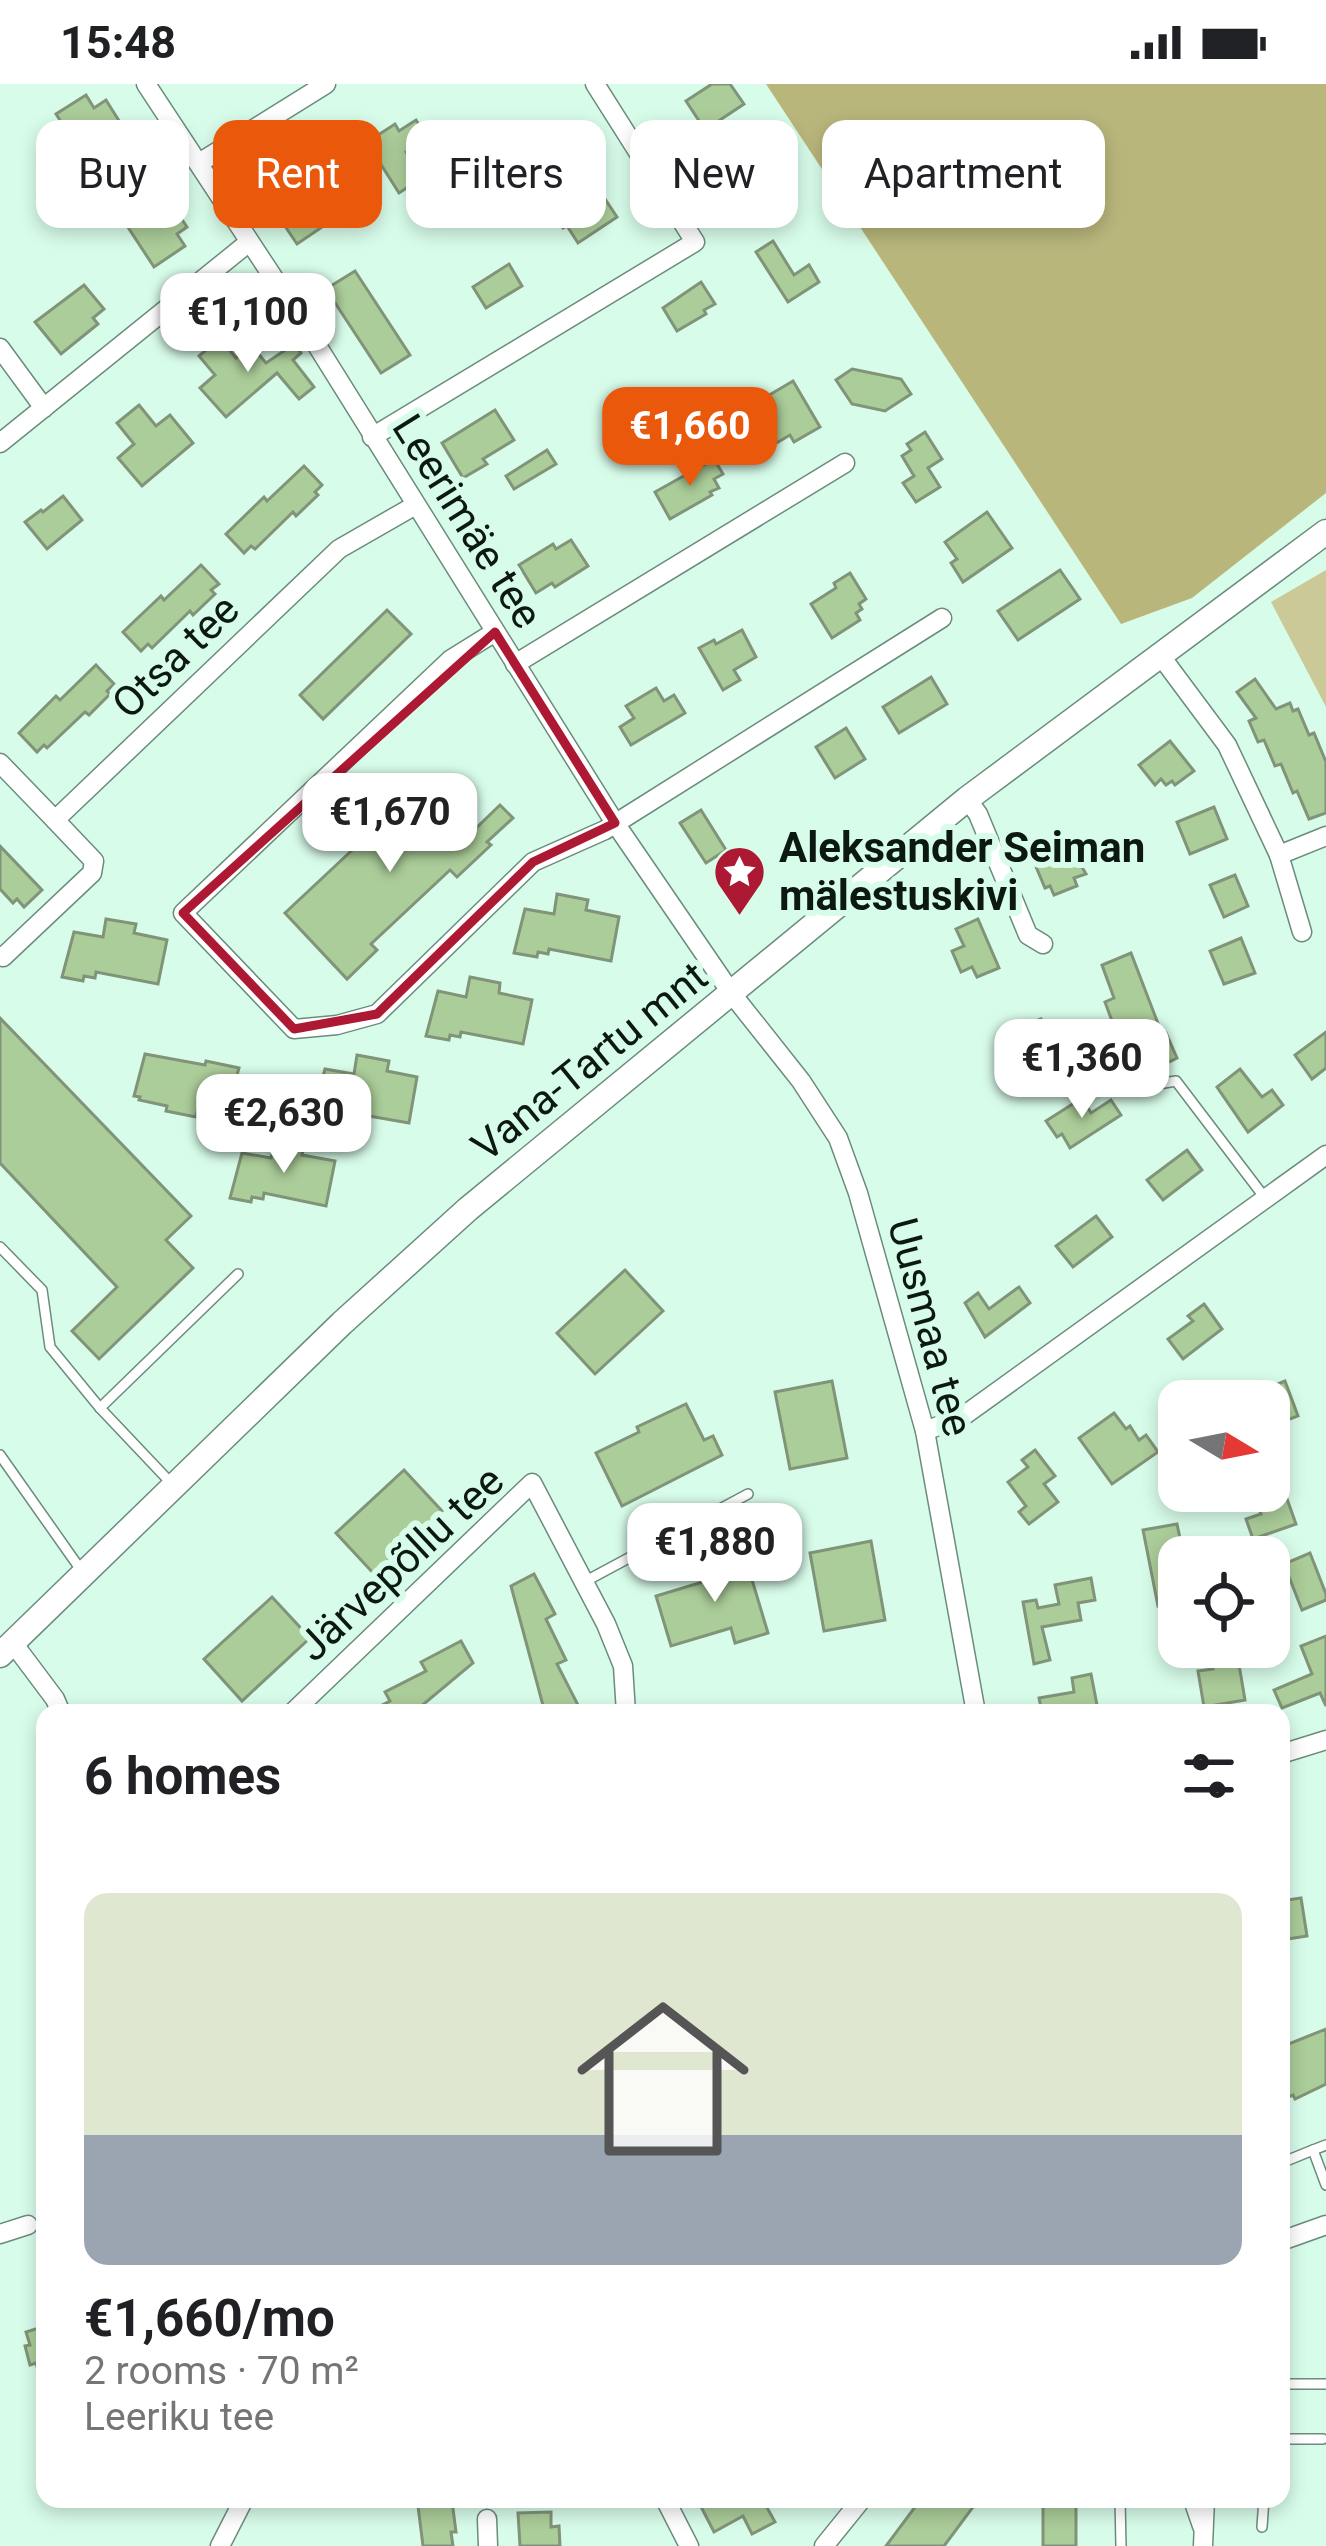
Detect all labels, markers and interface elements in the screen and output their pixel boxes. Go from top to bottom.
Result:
text: 15:48 [60,16,176,69]
chip: Buy [36,120,189,228]
chip: Rent [213,120,382,228]
chip: Filters [406,120,606,228]
chip: New [630,120,798,228]
chip: Apartment [822,120,1105,228]
pin: €1,100 [150,273,346,375]
text: €1,100 [187,289,309,335]
pin: €1,660 [592,387,788,489]
text: €1,660 [629,403,751,449]
street label: Leerimäe tee [383,406,553,637]
street label: Otsa tee [102,585,248,728]
pin: €1,670 [292,773,488,875]
text: €1,670 [329,789,451,835]
place label: Aleksander Seiman mälestuskivi [779,823,1145,920]
place icon: Aleksander Seiman mälestuskivi [712,843,768,917]
street label: Vana-Tartu mnt [462,952,717,1171]
pin: €1,360 [984,1019,1180,1121]
text: €1,360 [1021,1035,1143,1081]
pin: €2,630 [186,1074,382,1176]
text: €2,630 [223,1090,345,1136]
street label: Uusmaa tee [878,1213,983,1441]
north arrow [1158,1380,1290,1512]
map controls [1158,1380,1290,1668]
street label: Järvepõllu tee [288,1456,513,1671]
pin: €1,880 [617,1503,813,1605]
text: €1,880 [654,1519,776,1565]
button: locate [1158,1536,1290,1668]
icon: filters [1176,1743,1242,1809]
text: 6 homes [84,1747,281,1806]
icon: home [555,1971,771,2187]
text: €1,660/mo [84,2289,335,2348]
text: 2 rooms · 70 m² [84,2348,359,2394]
text: Leeriku tee [84,2394,274,2440]

